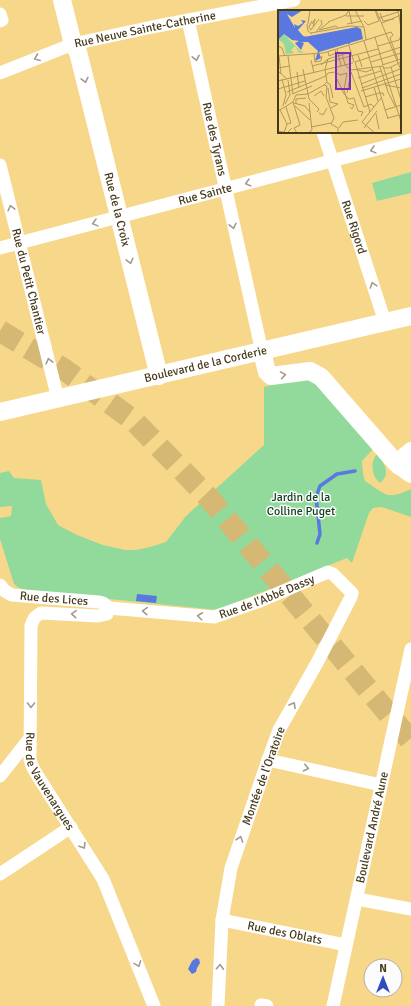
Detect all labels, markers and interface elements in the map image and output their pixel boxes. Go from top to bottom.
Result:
street label: Rue Neuve Sainte-Catherine [73,8,217,51]
inset map [278,10,401,133]
one-way arrow [33,53,41,61]
one-way arrow [191,54,200,61]
one-way arrow [80,77,89,84]
street label: Rue des Tyrans [199,101,230,178]
one-way arrow [370,146,377,154]
street label: Rue de la Croix [101,171,134,248]
one-way arrow [244,179,251,187]
street label: Rue Sainte [177,180,233,208]
street label: Rue Rigord [338,198,370,256]
one-way arrow [7,205,15,211]
one-way arrow [92,219,98,227]
one-way arrow [229,223,237,229]
street label: Rue du Petit Chantier [8,227,49,337]
one-way arrow [125,257,134,264]
one-way arrow [369,282,378,289]
street label: Boulevard de la Corderie [143,342,268,386]
one-way arrow [45,358,53,365]
one-way arrow [279,371,286,380]
park label: Jardin de la Colline Puget [267,490,335,519]
street label: Rue de l'Abbé Dassy [217,571,317,622]
street label: Rue des Lices [19,588,89,609]
one-way arrow [142,607,148,616]
one-way arrow [71,610,77,619]
one-way arrow [197,612,203,621]
one-way arrow [27,702,35,708]
one-way arrow [288,702,295,710]
street label: Montée de l'Oratoire [239,725,289,827]
street label: Rue de Vauvenargues [22,732,78,833]
one-way arrow [303,764,309,772]
street label: Boulevard André Aune [353,770,392,884]
one-way arrow [236,836,244,843]
one-way arrow [78,842,86,849]
street label: Rue des Oblats [246,918,323,947]
north arrow [363,958,403,998]
one-way arrow [133,960,141,967]
text: N [379,962,387,975]
one-way arrow [215,964,224,970]

